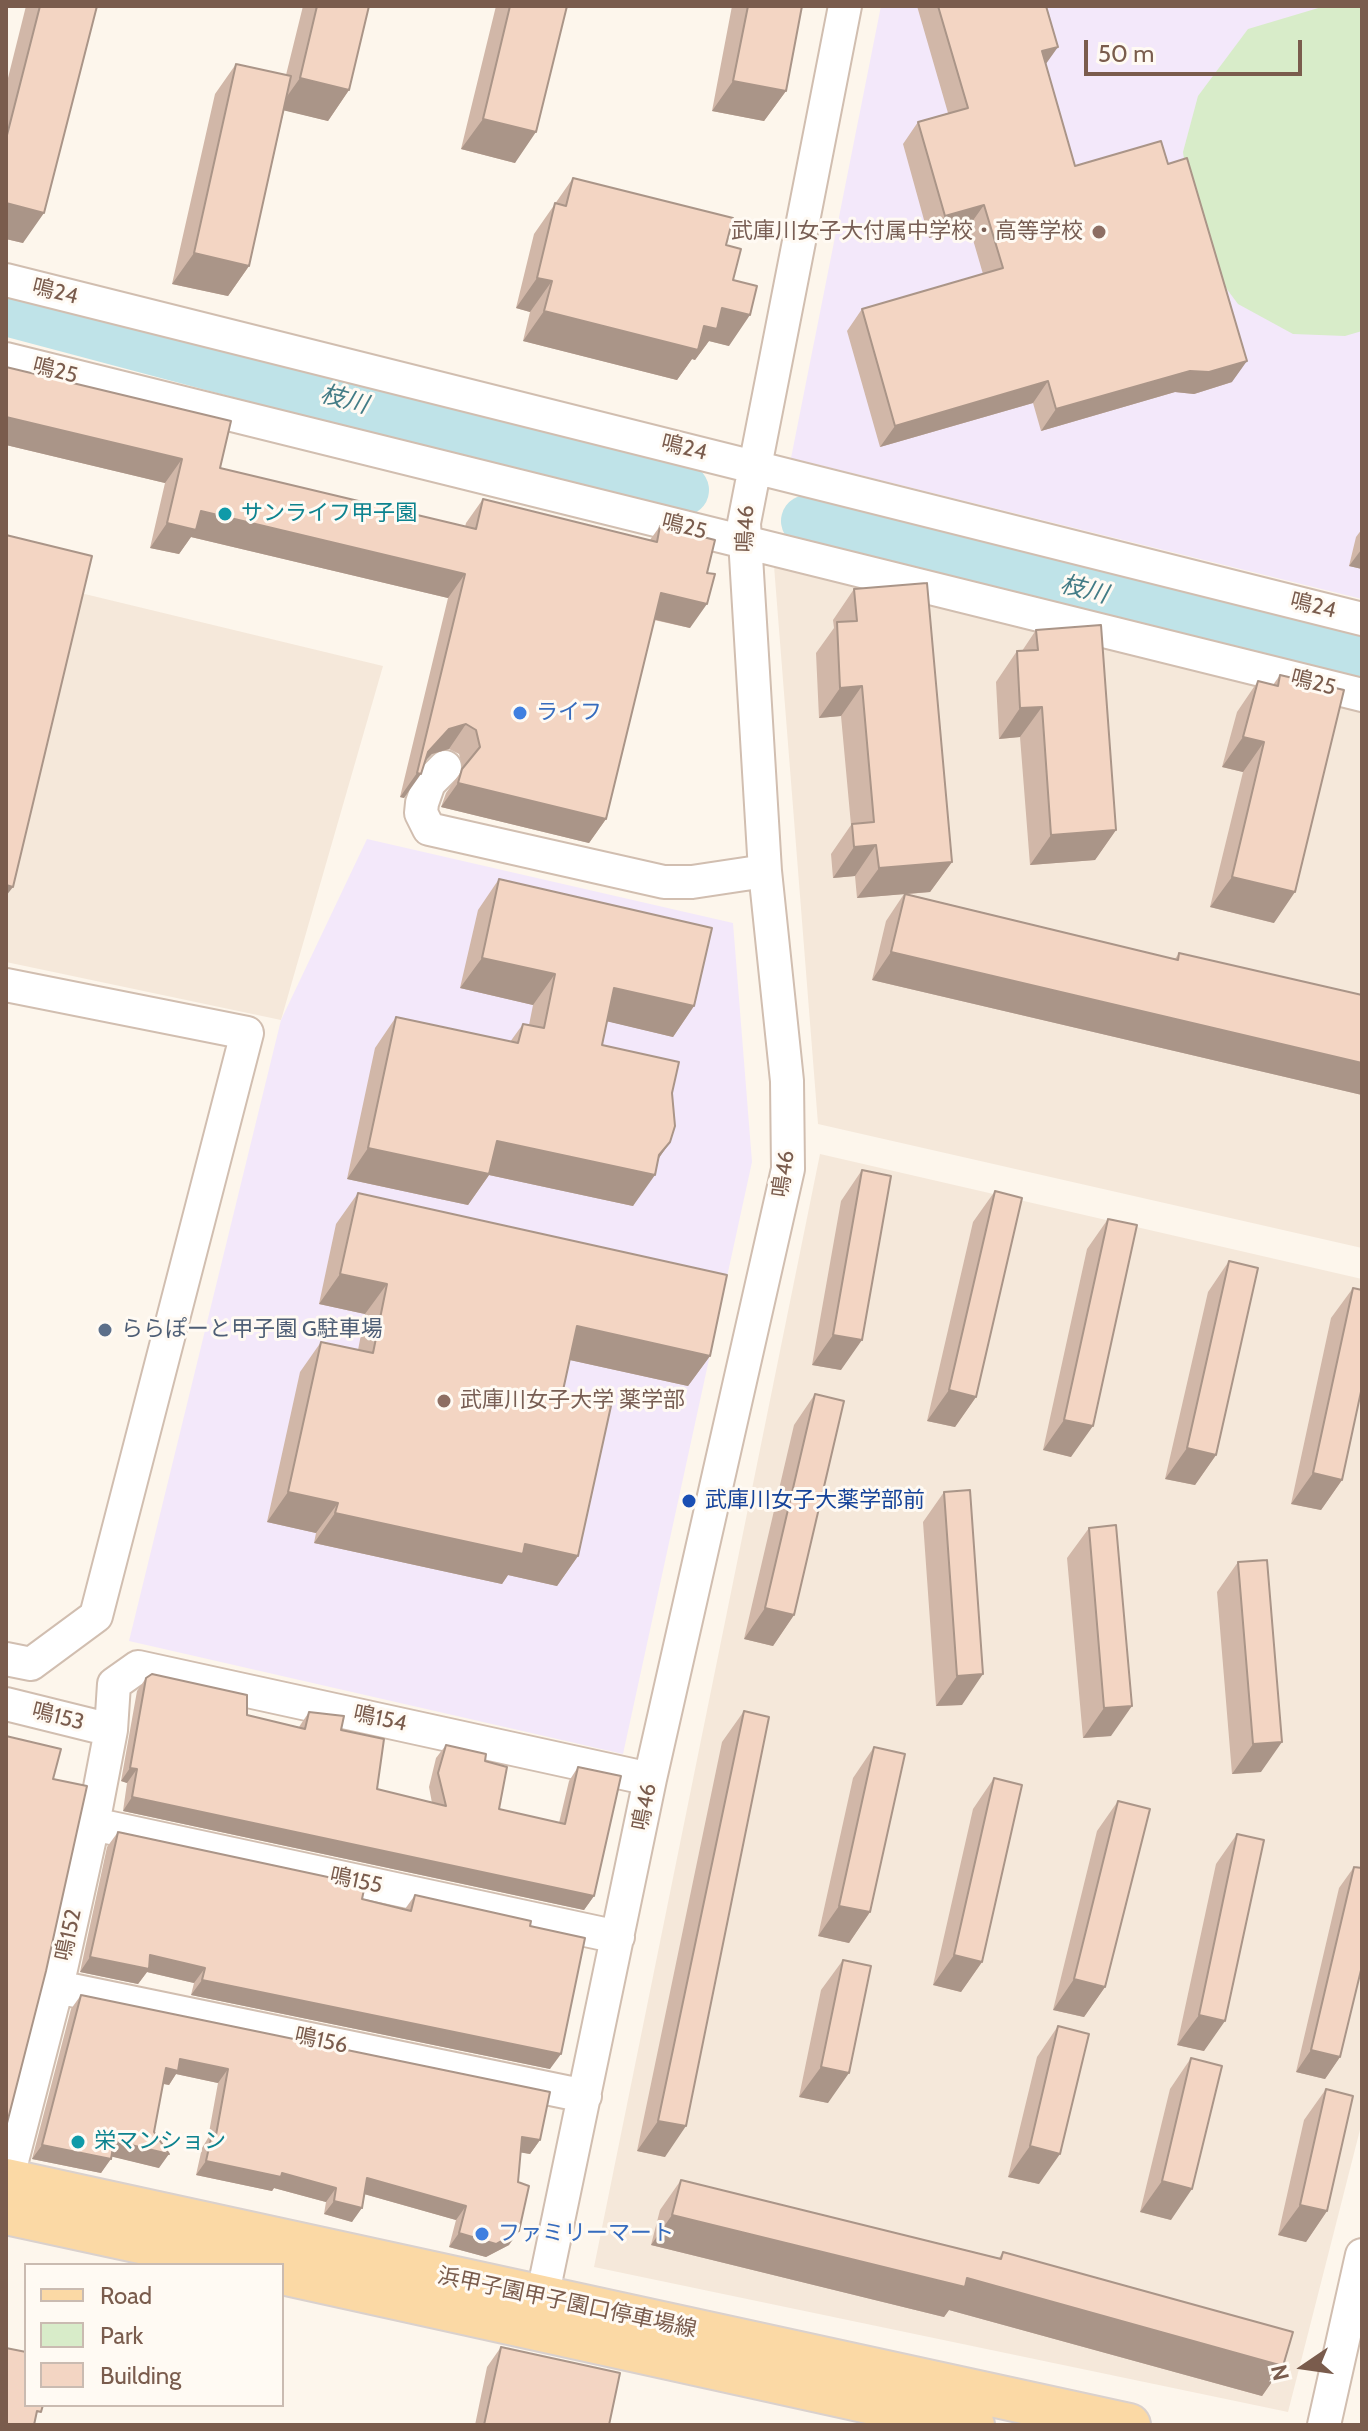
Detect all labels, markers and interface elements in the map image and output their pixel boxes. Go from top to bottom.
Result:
scale bar [1088,24,1306,74]
text: 50 m [1098,39,1154,68]
place label: 武庫川女子大付属中学校・高等学校 [731,219,1083,245]
marker: 武庫川女子大付属中学校・高等学校 [1090,223,1108,241]
street label: 鳴24 [29,274,81,310]
street label: 鳴25 [30,353,80,389]
water label: 枝川 [317,380,371,420]
street label: 鳴24 [658,430,710,466]
place label: サンライフ甲子園 [241,501,417,527]
marker: サンライフ甲子園 [216,505,234,523]
street label: 鳴46 [732,505,760,553]
street label: 鳴25 [659,509,709,545]
water label: 枝川 [1057,570,1111,610]
street label: 鳴24 [1287,588,1339,624]
street label: 鳴25 [1288,665,1338,701]
place label: ライフ [536,700,602,726]
marker: ライフ [511,704,529,722]
street label: 鳴46 [768,1149,800,1199]
place label: ららぽーと甲子園 G駐車場 [121,1317,383,1343]
marker: ららぽーと甲子園 G駐車場 [96,1321,114,1339]
place label: 武庫川女子大学 薬学部 [460,1388,685,1414]
marker: 武庫川女子大学 薬学部 [435,1392,453,1410]
place label: 武庫川女子大薬学部前 [705,1488,925,1514]
marker: 武庫川女子大薬学部前 [680,1492,698,1510]
street label: 鳴153 [29,1698,87,1736]
street label: 鳴154 [351,1700,409,1738]
street label: 鳴46 [628,1781,662,1833]
street label: 鳴155 [327,1863,385,1899]
street label: 鳴152 [51,1907,87,1963]
street label: 鳴156 [292,2023,350,2059]
place label: 栄マンション [94,2129,226,2155]
marker: 栄マンション [69,2133,87,2151]
place label: ファミリーマート [498,2221,674,2247]
marker: ファミリーマート [473,2225,491,2243]
legend [24,2263,284,2407]
street label: 浜甲子園甲子園口停車場線 [435,2263,699,2343]
text: Road [100,2281,152,2310]
text: Park [100,2321,143,2350]
north arrow [1264,2327,1344,2407]
text: Building [100,2361,181,2390]
text: N [1265,2362,1295,2383]

